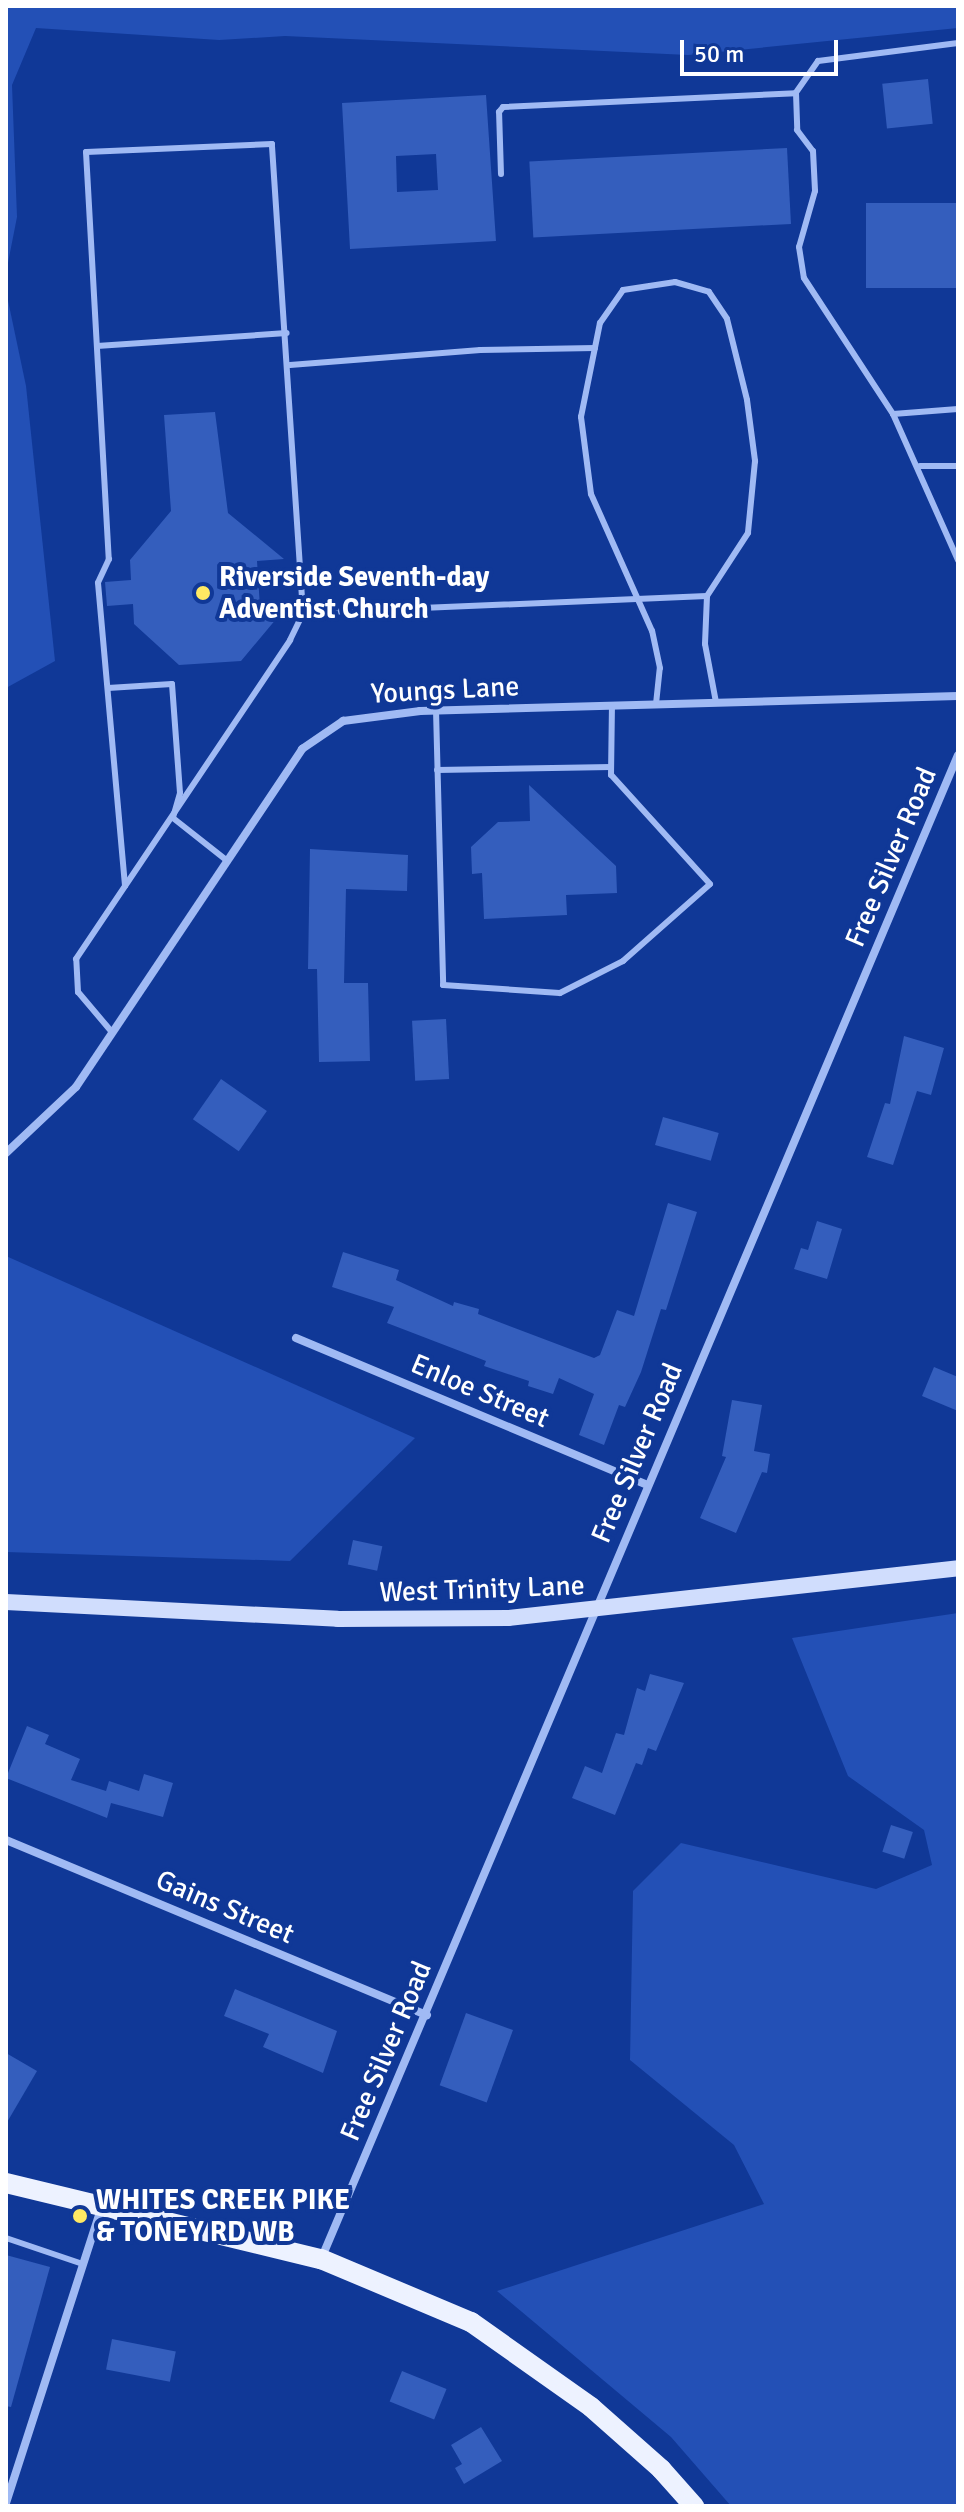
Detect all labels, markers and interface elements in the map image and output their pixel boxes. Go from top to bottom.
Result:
scale bar [684,24,842,74]
text: 50 m [694,39,744,69]
place label: Riverside Seventh-day Adventist Church [219,560,489,626]
marker: Riverside Seventh-day Adventist Church [194,584,212,602]
street label: Youngs Lane [370,669,520,711]
street label: Free Silver Road [838,762,944,952]
street label: Enloe Street [406,1347,554,1435]
street label: Free Silver Road [584,1358,690,1548]
street label: West Trinity Lane [379,1569,585,1609]
street label: Gains Street [151,1863,299,1951]
street label: Free Silver Road [333,1956,439,2146]
place label: WHITES CREEK PIKE & TONEY RD WB [96,2183,350,2249]
marker: WHITES CREEK PIKE & TONEY RD WB [71,2207,89,2225]

